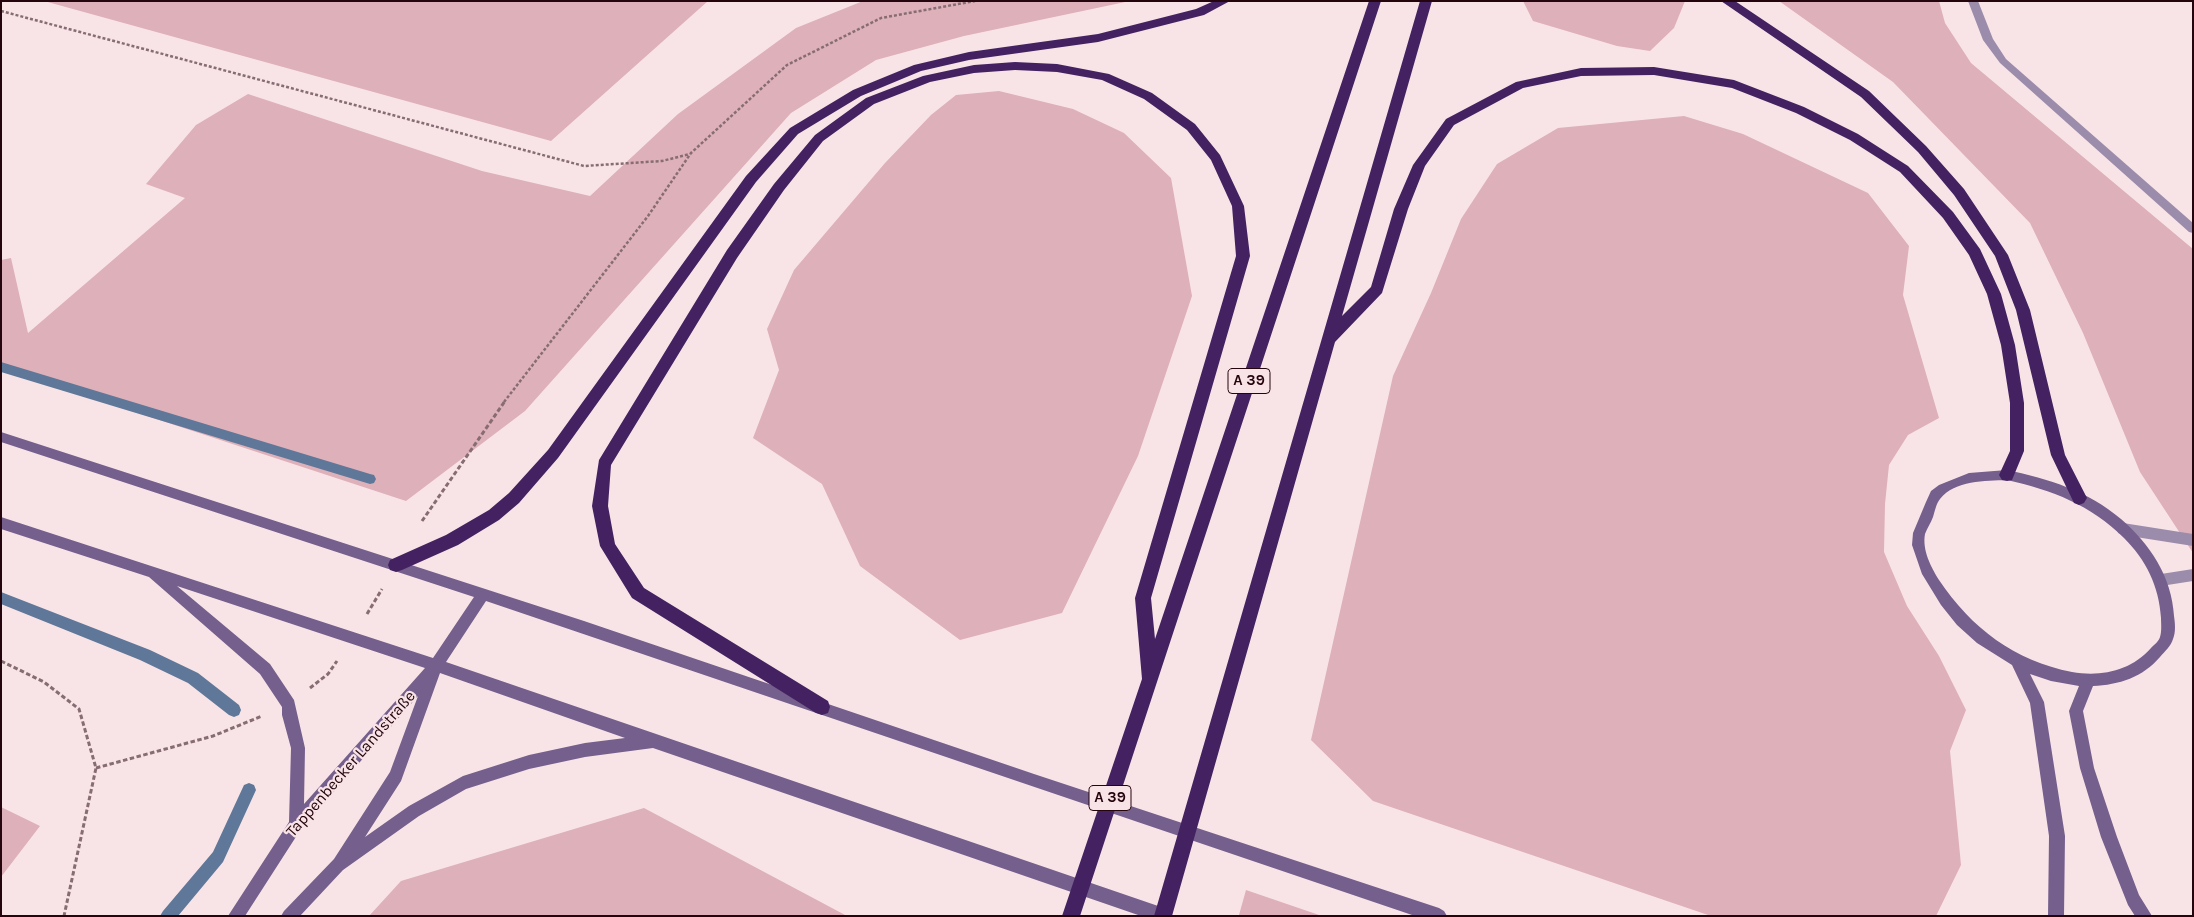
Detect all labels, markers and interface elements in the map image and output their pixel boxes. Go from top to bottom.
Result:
road number: A 39 [1228,368,1270,394]
street label: Tappenbecker Landstraße [282,687,420,841]
road number: A 39 [1089,786,1131,810]

